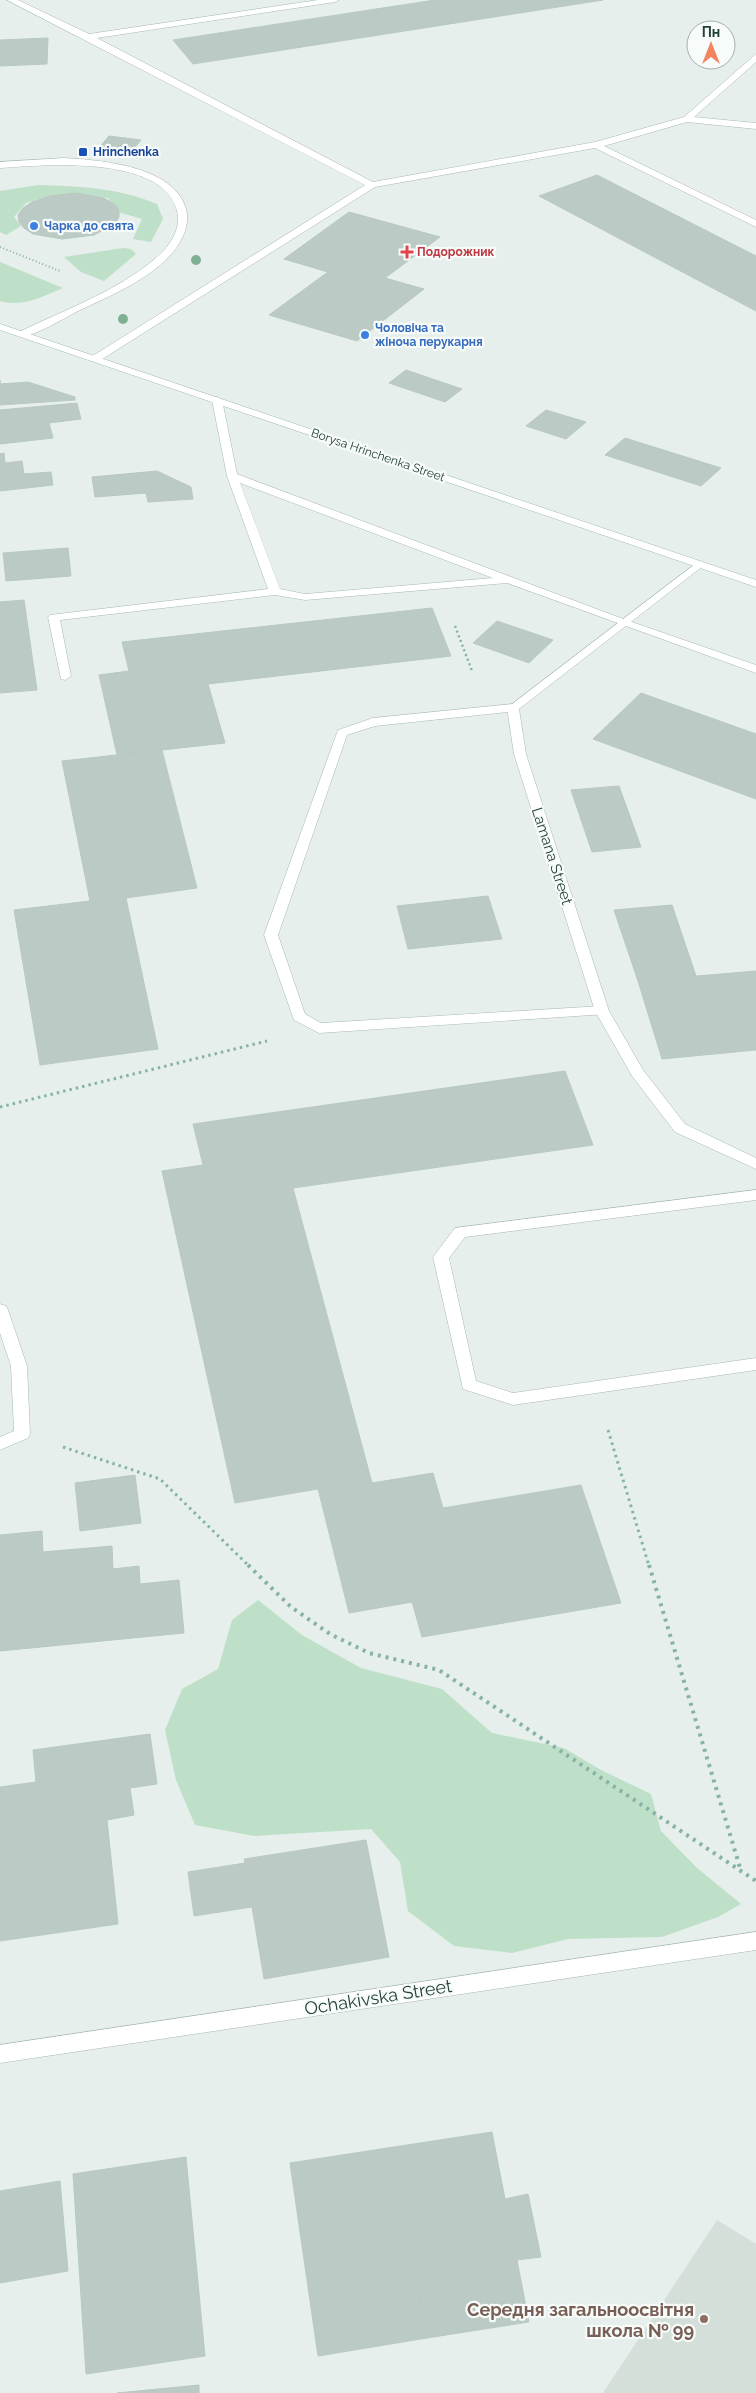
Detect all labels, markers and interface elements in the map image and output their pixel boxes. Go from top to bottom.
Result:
north arrow [686,20,736,70]
text: Пн [702,24,720,40]
place label: Hrinchenka [93,145,159,159]
marker: Hrinchenka [77,146,89,158]
place label: Чарка до свята [44,219,134,233]
marker: Чарка до свята [28,220,40,232]
place label: Подорожник [417,245,495,259]
marker: Подорожник [401,246,413,258]
place label: Чоловіча та жіноча перукарня [375,321,483,349]
marker: Чоловіча та жіноча перукарня [359,329,371,341]
street label: Borysa Hrinchenka Street [309,425,447,485]
street label: Lamana Street [528,805,576,907]
street label: Ochakivska Street [303,1975,453,2019]
place label: Середня загальноосвітня школа № 99 [467,2299,694,2341]
marker: Середня загальноосвітня школа № 99 [698,2313,710,2325]

